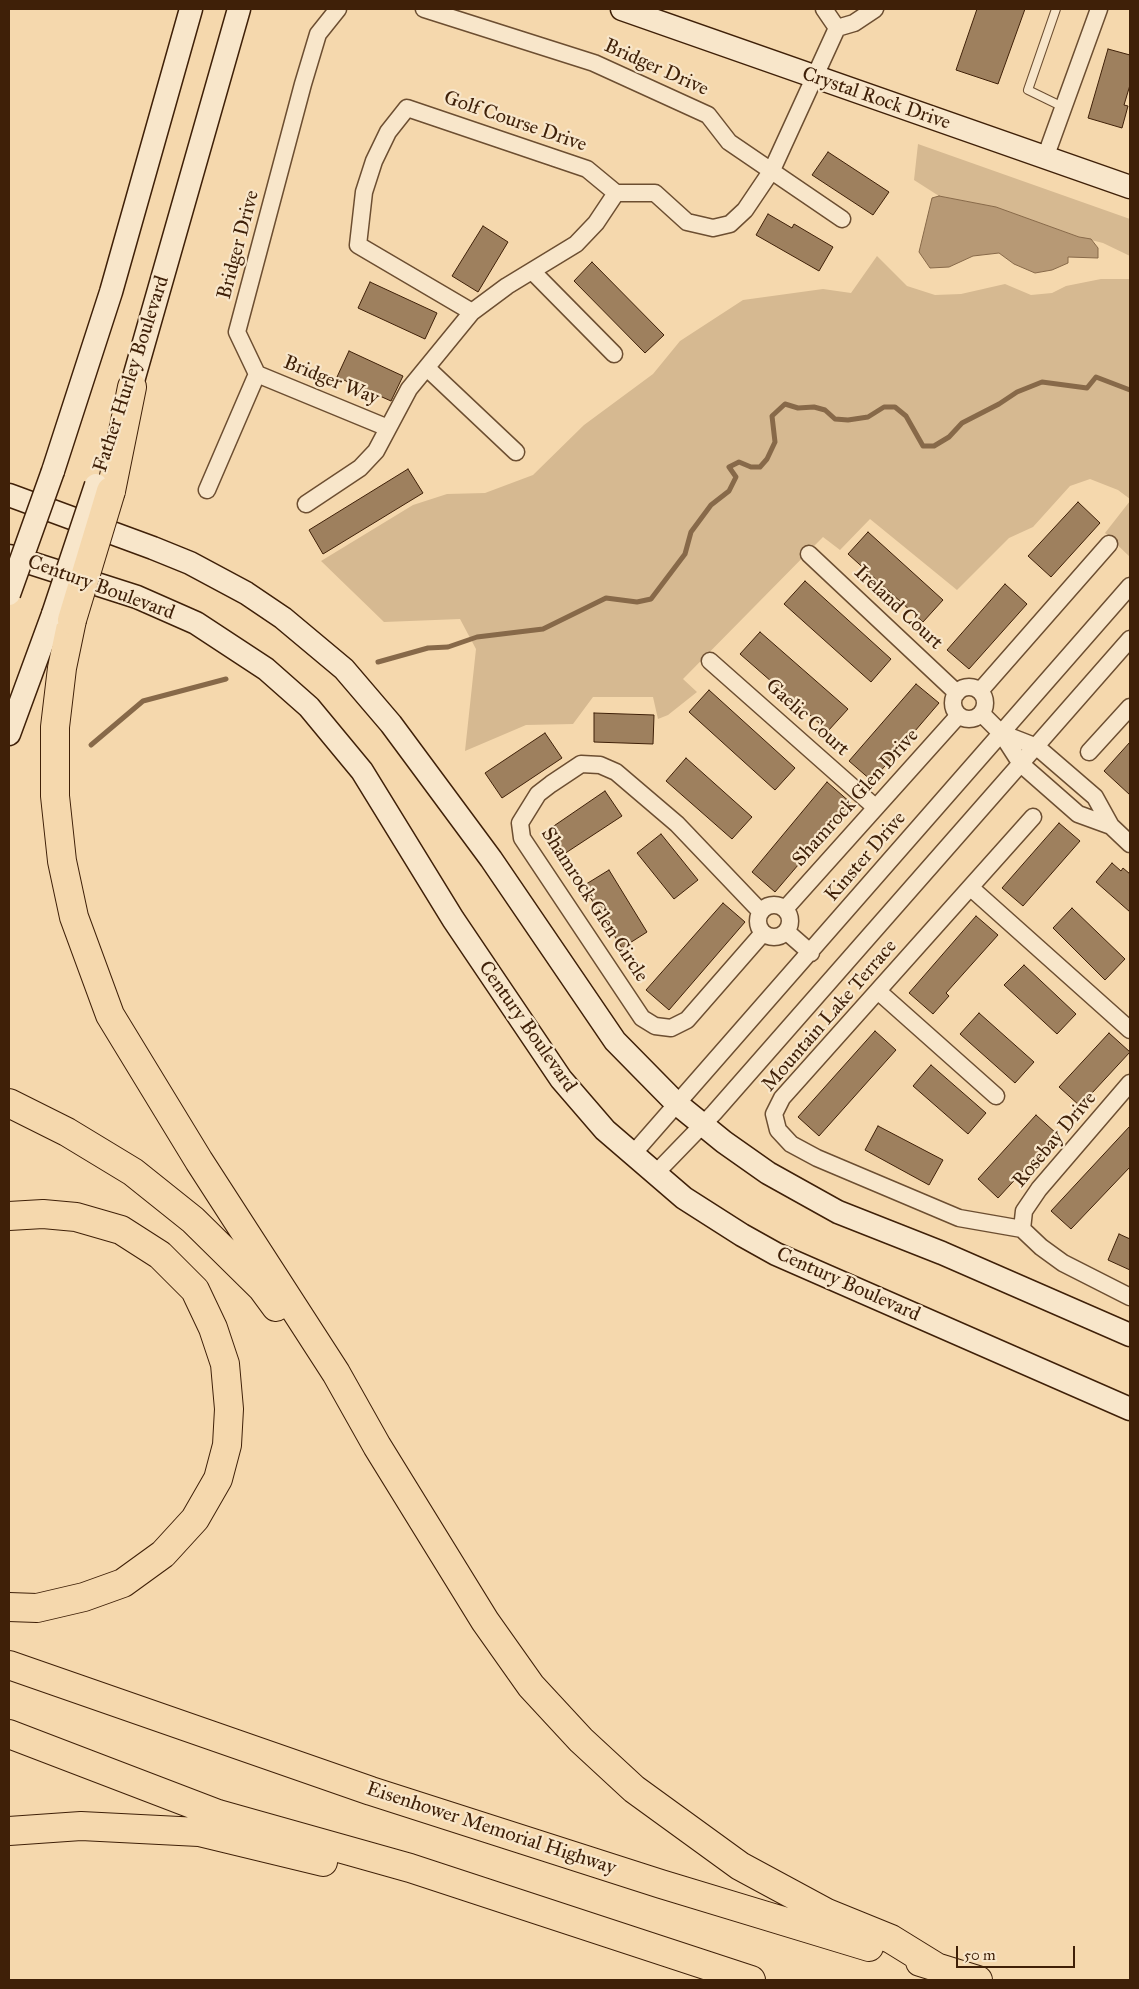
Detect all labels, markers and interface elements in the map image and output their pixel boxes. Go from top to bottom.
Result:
street label: Bridger Drive [600,34,712,102]
street label: Crystal Rock Drive [799,62,953,136]
street label: Golf Course Drive [440,86,590,158]
street label: Bridger Drive [213,188,265,302]
street label: Father Hurley Boulevard [89,273,175,475]
street label: Bridger Way [280,351,382,411]
street label: Century Boulevard [24,550,178,626]
street label: Ireland Court [849,561,947,655]
street label: Gaelic Court [760,674,854,762]
street label: Shamrock Glen Drive [788,724,924,872]
street label: Kinster Drive [820,807,912,907]
street label: Shamrock Glen Circle [535,823,653,987]
street label: Mountain Lake Terrace [757,935,903,1097]
street label: Century Boulevard [473,957,581,1097]
street label: Rosebay Drive [1008,1087,1102,1193]
street label: Century Boulevard [772,1243,924,1327]
street label: Eisenhower Memorial Highway [363,1777,619,1881]
scale bar [959,1936,1078,1968]
text: 50 m [964,1946,996,1964]

